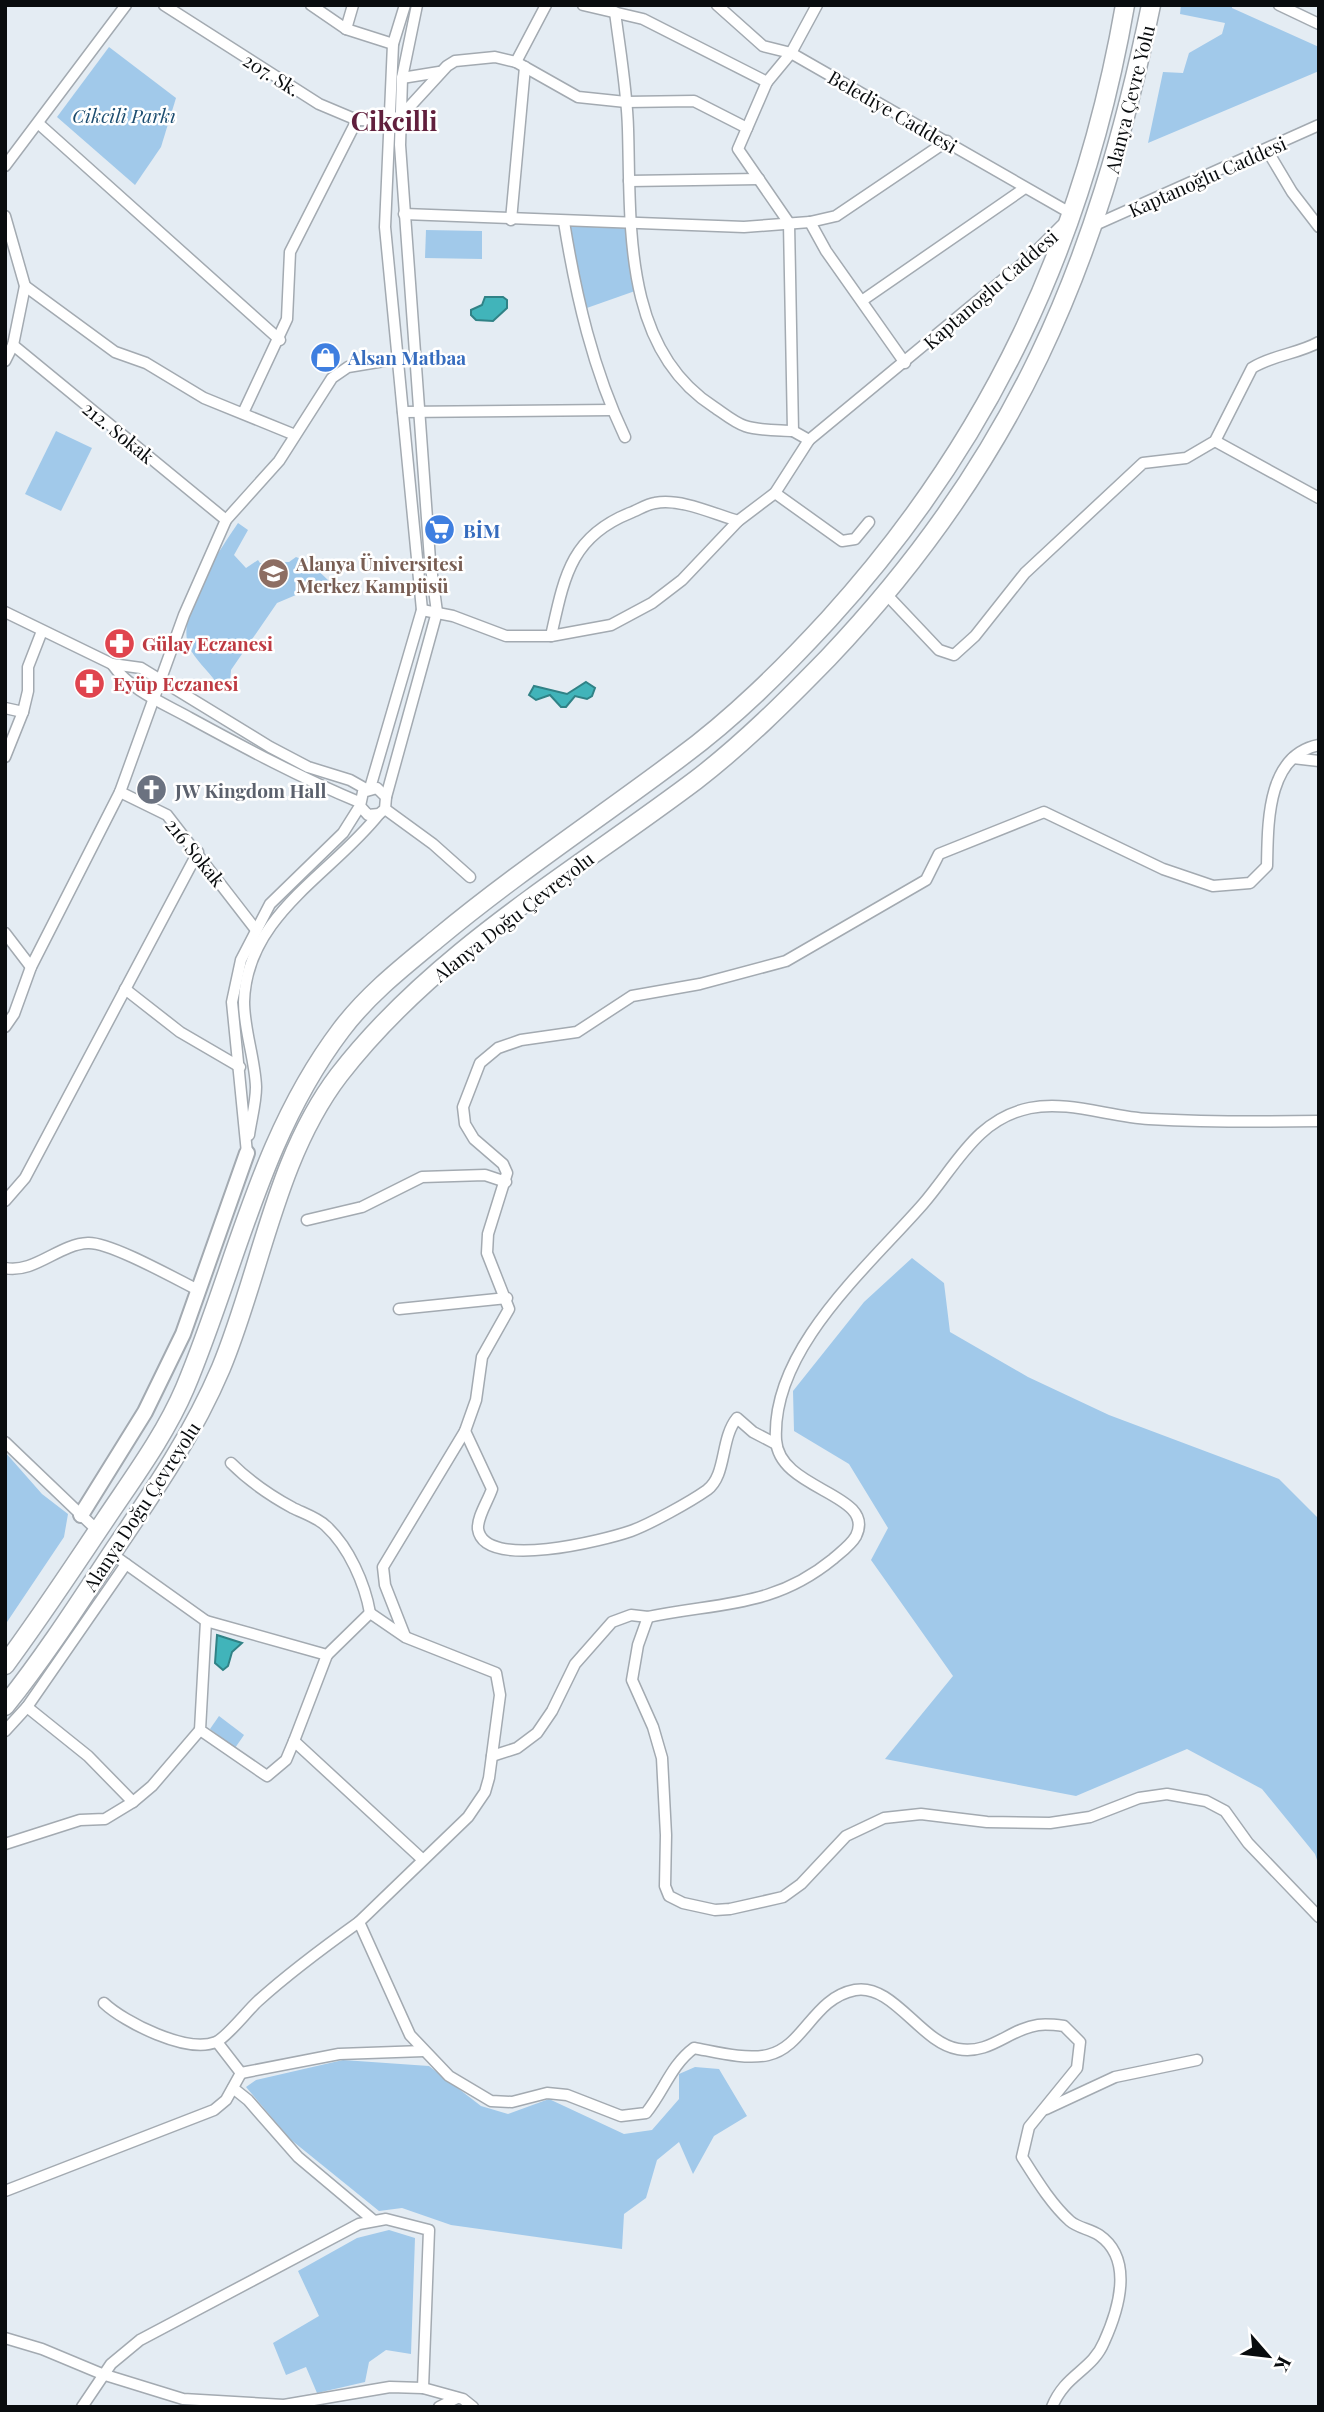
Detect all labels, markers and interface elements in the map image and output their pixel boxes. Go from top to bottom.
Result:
street label: Alanya Çevre Yolu [1098,22,1160,177]
street label: 207. Sk. [239,46,305,102]
street label: Belediye Caddesi [824,64,963,159]
park label: Cikcili Parkı [72,102,176,128]
district label: Cikcilli [351,103,437,138]
street label: Kaptanoğlu Caddesi [1124,129,1291,223]
street label: Kaptanoglu Caddesi [917,223,1063,355]
shop icon: Alsan Matbaa [308,340,342,374]
place label: Alsan Matbaa [347,344,466,370]
street label: 212. Sokak [78,395,161,469]
supermarket icon: BİM [423,513,457,547]
place label: BİM [463,517,500,543]
place label: Alanya Üniversitesi Merkez Kampüsü [295,550,463,598]
school or university icon: Alanya Üniversitesi Merkez Kampüsü [256,557,290,591]
pharmacy icon: Gülay Eczanesi [102,626,136,660]
place label: Gülay Eczanesi [142,630,273,656]
pharmacy icon: Eyüp Eczanesi [73,666,107,700]
place label: Eyüp Eczanesi [113,670,238,696]
church icon: JW Kingdom Hall [135,773,169,807]
place label: JW Kingdom Hall [174,777,326,803]
street label: 216 Sokak [160,812,232,892]
street label: Alanya Doğu Çevreyolu [427,845,599,987]
street label: Alanya Doğu Çevreyolu [76,1416,206,1596]
north arrow [1233,2321,1303,2391]
text: K [1269,2352,1299,2377]

